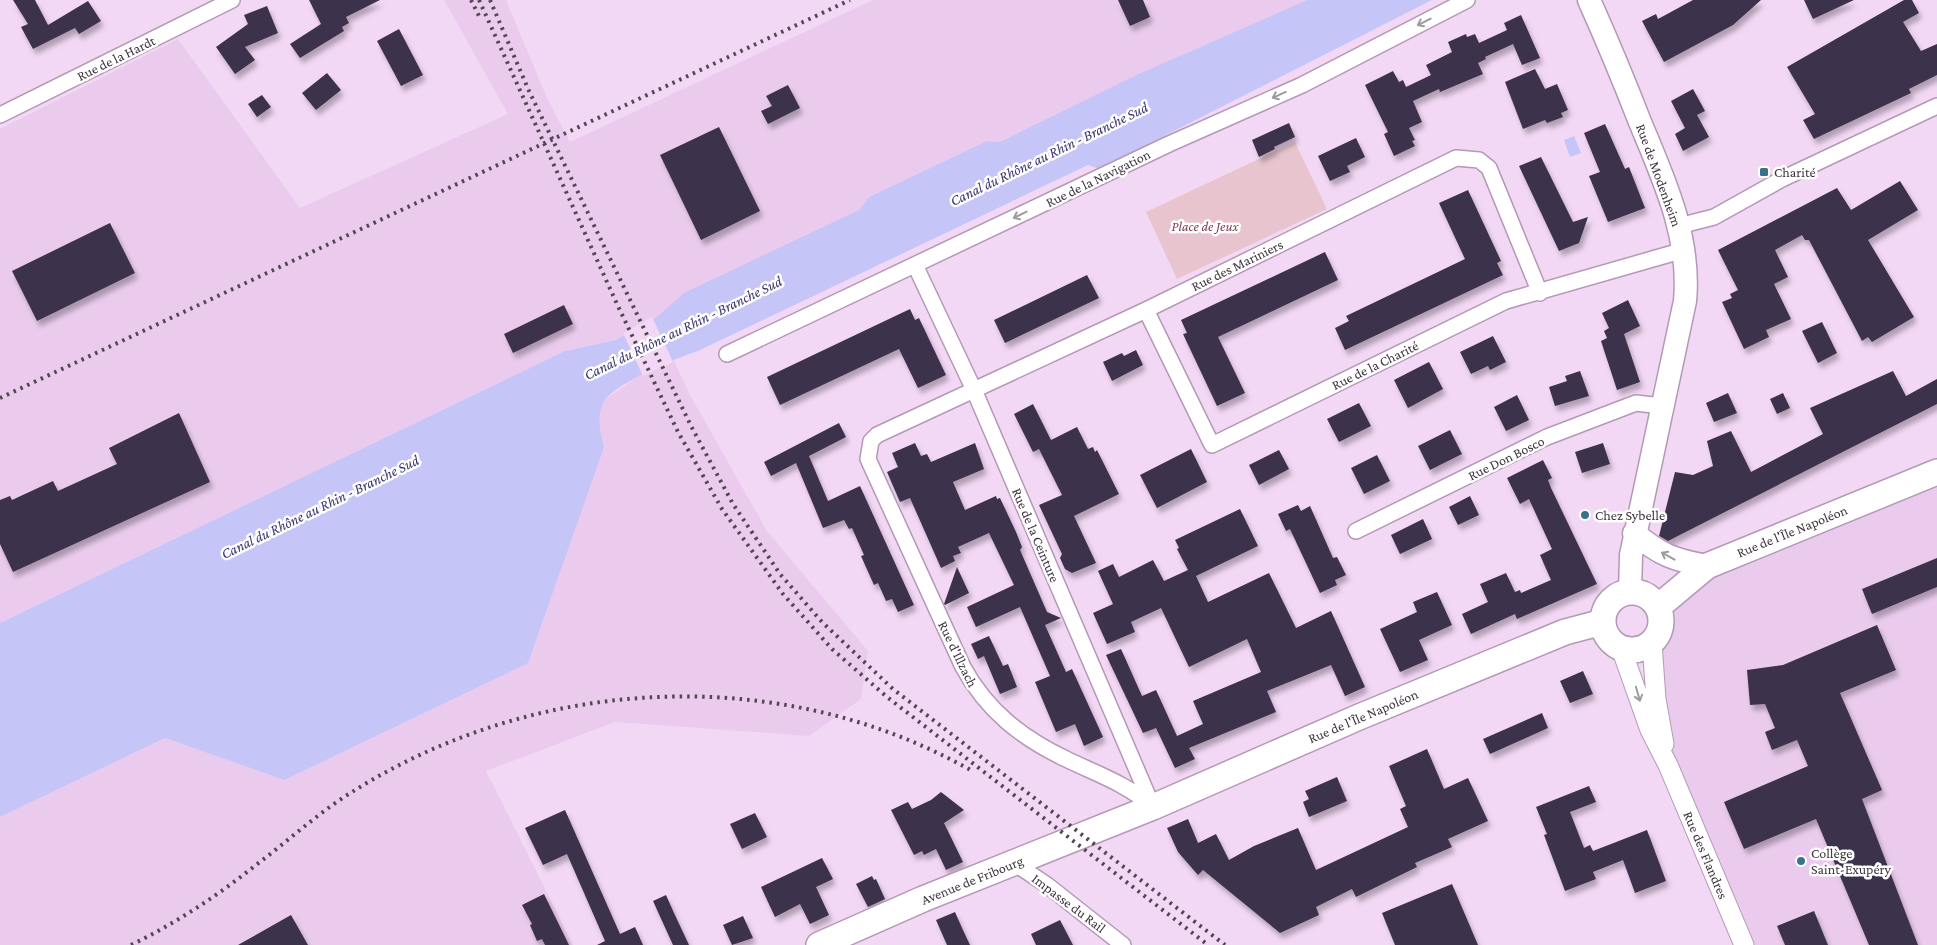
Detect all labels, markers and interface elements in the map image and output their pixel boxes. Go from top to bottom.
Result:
one-way arrow [1417,18,1432,27]
street label: Rue de la Hardt [74,32,158,84]
one-way arrow [1272,91,1287,100]
water label: Canal du Rhône au Rhin - Branche Sud [948,99,1151,209]
street label: Rue de Modenheim [1633,121,1685,229]
street label: Rue de la Navigation [1043,146,1153,210]
place label: Charité [1774,164,1816,180]
marker: Charité [1758,166,1770,178]
one-way arrow [1013,211,1028,220]
park label: Place de Jeux [1172,218,1239,234]
street label: Rue des Mariniers [1189,236,1285,294]
water label: Canal du Rhône au Rhin - Branche Sud [582,273,785,383]
street label: Rue de la Charité [1329,337,1421,393]
street label: Rue Don Bosco [1465,433,1547,483]
water label: Canal du Rhône au Rhin - Branche Sud [219,452,422,562]
street label: Rue de la Ceinture [1009,485,1063,585]
street label: Rue de l'Île Napoléon [1734,501,1850,560]
place label: Chez Sybelle [1595,507,1665,523]
marker: Chez Sybelle [1579,509,1591,521]
one-way arrow [1660,551,1675,561]
street label: Rue d'Illzach [935,618,981,690]
street label: Rue de l'Île Napoléon [1306,685,1421,746]
one-way arrow [1633,685,1643,701]
street label: Rue des Flandres [1680,809,1732,901]
place label: Collège Saint-Exupéry [1811,845,1892,877]
street label: Avenue de Fribourg [919,852,1026,908]
marker: Collège Saint-Exupéry [1795,855,1807,867]
street label: Impasse du Rail [1029,870,1109,936]

